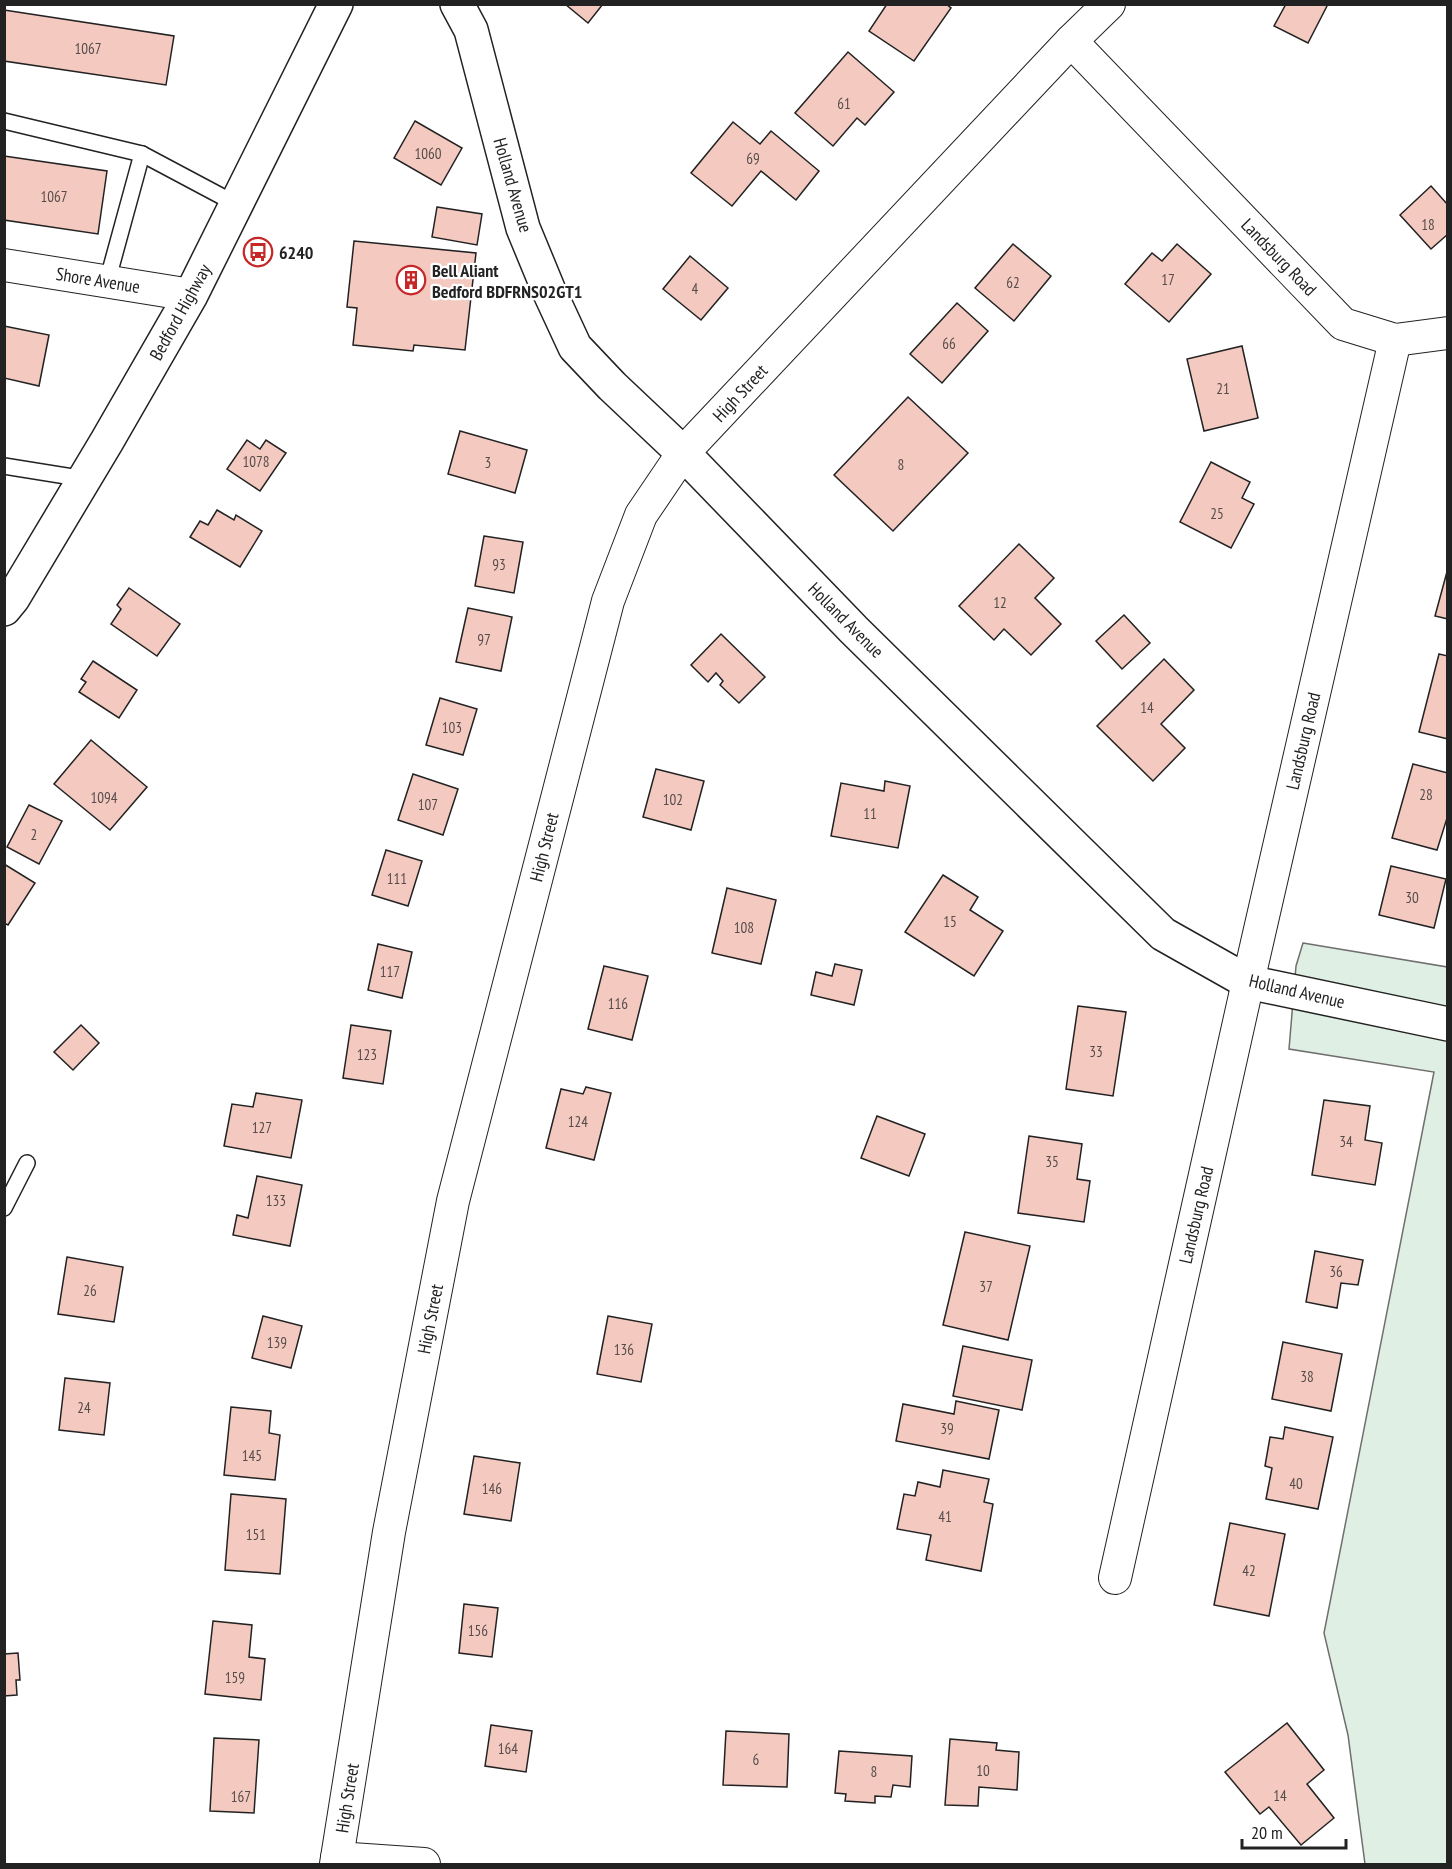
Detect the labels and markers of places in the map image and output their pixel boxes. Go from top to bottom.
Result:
bus stop icon: 6240 [242,236,274,268]
place label: 6240 [279,241,313,264]
place label: Bell Aliant Bedford BDFRNS02GT1 [432,259,582,303]
building icon: Bell Aliant Bedford BDFRNS02GT1 [395,264,427,296]

